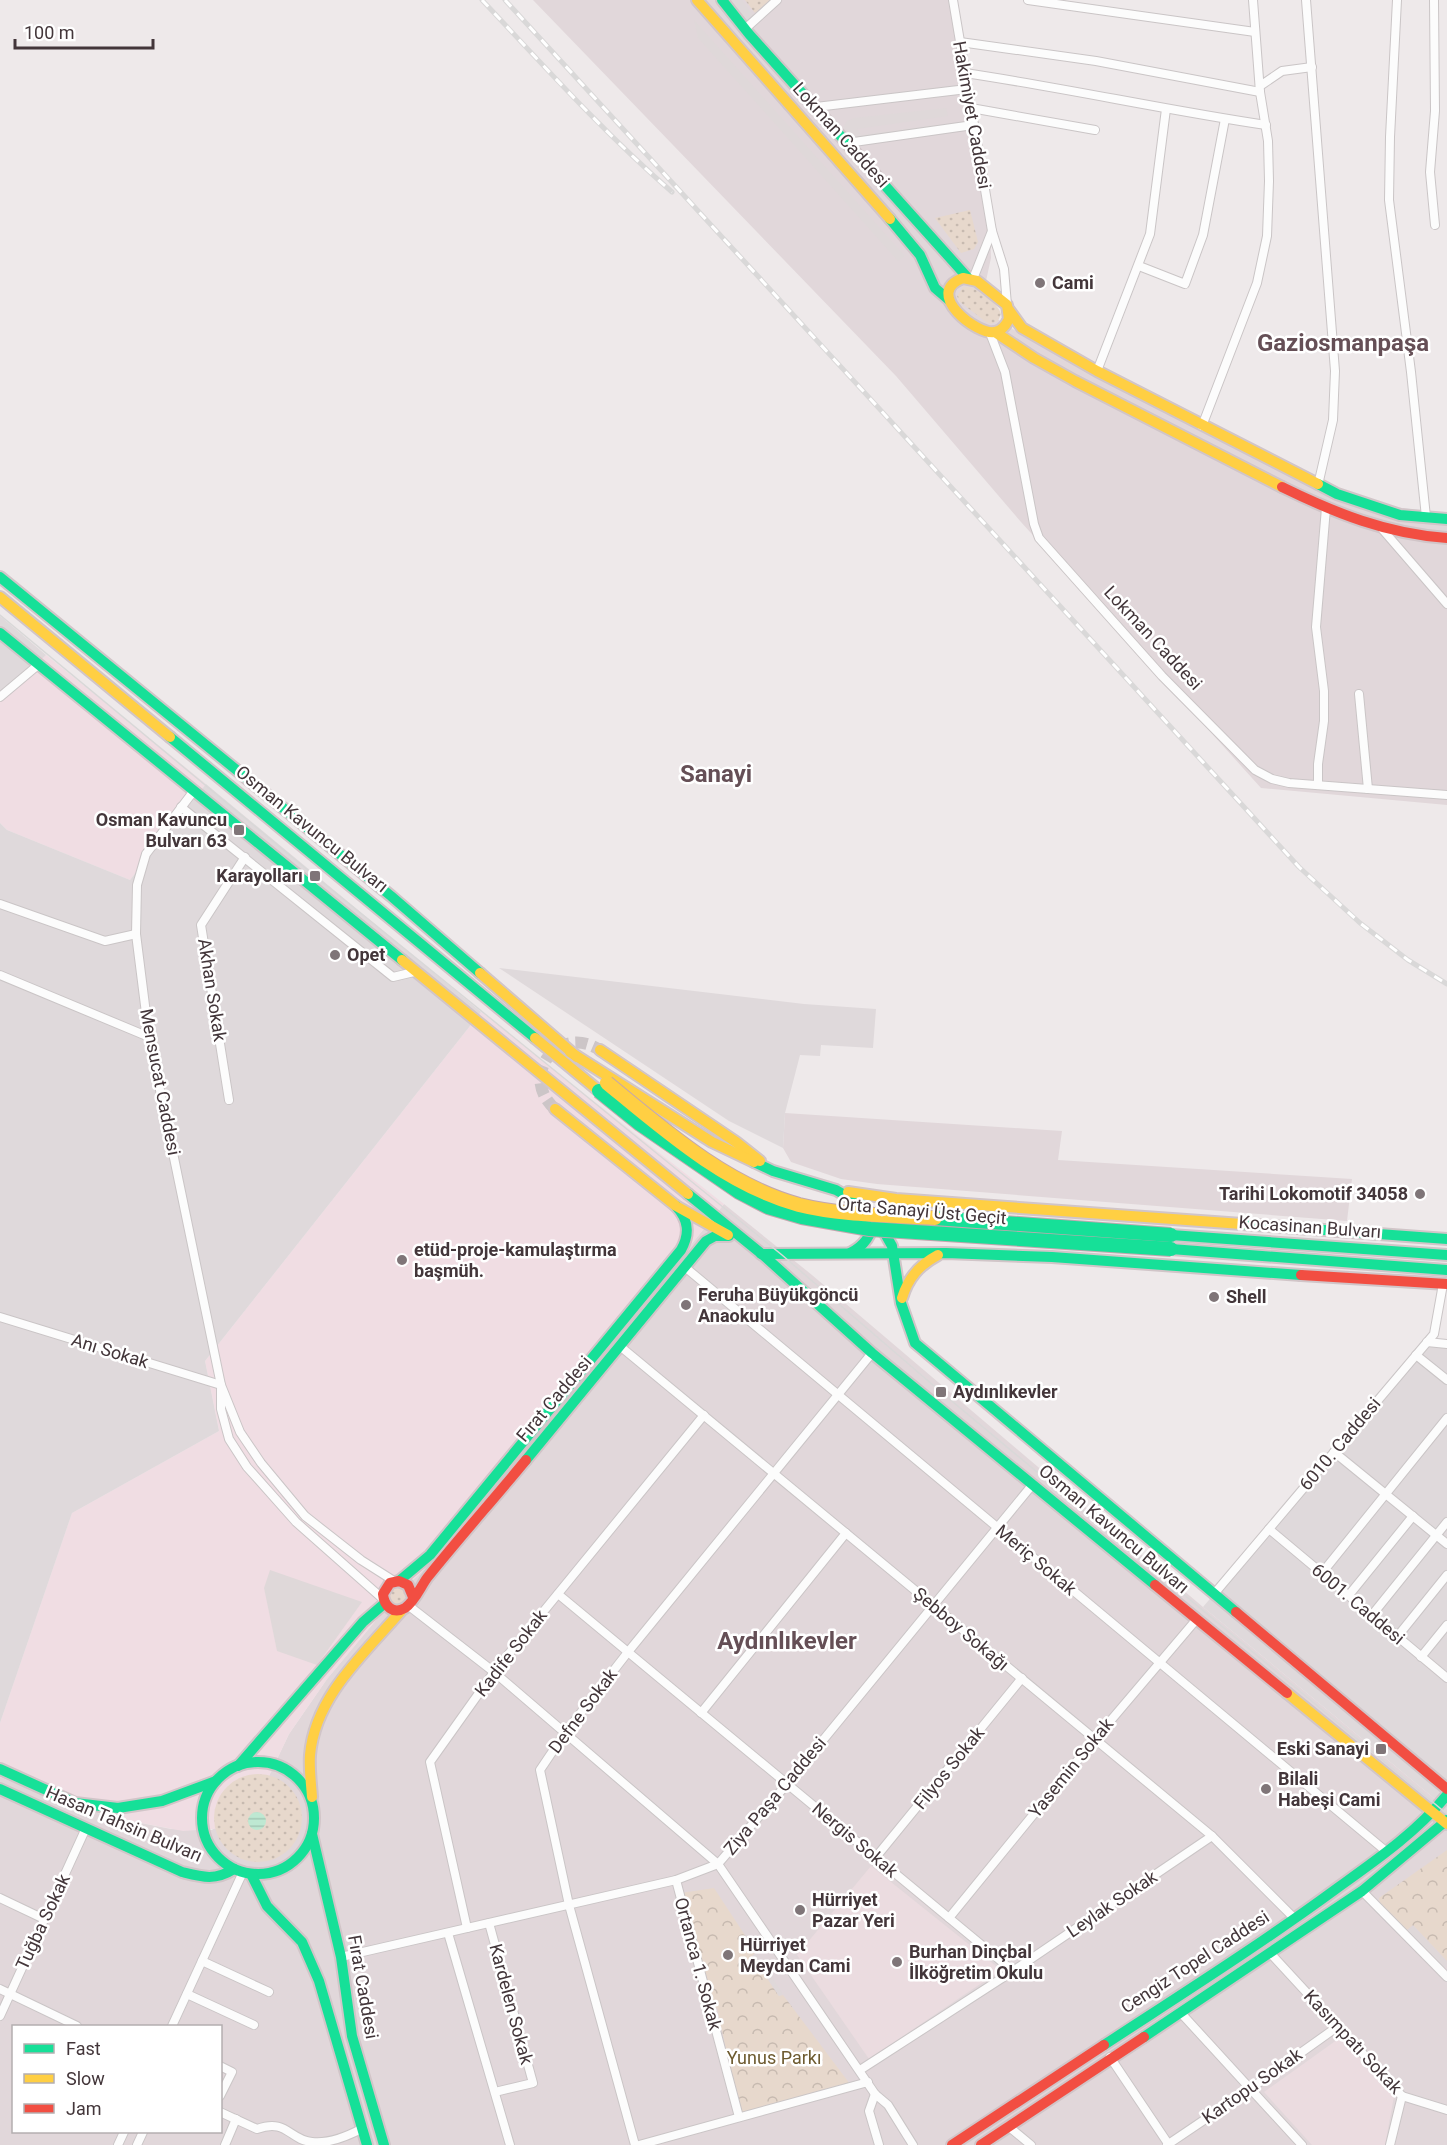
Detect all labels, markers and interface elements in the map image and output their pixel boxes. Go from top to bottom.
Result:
scale bar [15,12,153,50]
text: 100 m [24,22,75,43]
street label: Hakimiyet Caddesi [949,39,996,190]
street label: Lokman Caddesi [789,78,894,192]
place label: Cami [1052,272,1094,293]
marker: Cami [1033,276,1047,290]
district label: Gaziosmanpaşa [1257,329,1429,357]
street label: Lokman Caddesi [1100,581,1207,694]
district label: Sanayi [680,760,752,788]
street label: Osman Kavuncu Bulvarı [232,761,393,896]
place label: Osman Kavuncu Bulvarı 63 [96,809,227,851]
marker: Osman Kavuncu Bulvarı 63 [232,823,246,837]
place label: Karayolları [216,865,303,886]
marker: Karayolları [308,869,322,883]
street label: Akhan Sokak [194,937,231,1044]
place label: Opet [347,944,385,965]
marker: Opet [328,948,342,962]
street label: Mensucat Caddesi [136,1007,185,1157]
place label: Tarihi Lokomotif 34058 [1219,1183,1408,1204]
marker: Tarihi Lokomotif 34058 [1413,1187,1427,1201]
street label: Orta Sanayi Üst Geçit [837,1193,1007,1228]
street label: Kocasinan Bulvarı [1238,1211,1382,1242]
place label: etüd-proje-kamulaştırma başmüh. [414,1239,617,1281]
marker: etüd-proje-kamulaştırma başmüh. [395,1253,409,1267]
place label: Feruha Büyükgöncü Anaokulu [698,1284,858,1326]
place label: Shell [1226,1286,1266,1307]
marker: Shell [1207,1290,1221,1304]
marker: Feruha Büyükgöncü Anaokulu [679,1298,693,1312]
street label: Anı Sokak [69,1329,152,1372]
street label: Fırat Caddesi [512,1352,596,1446]
place label: Aydınlıkevler [953,1381,1058,1402]
marker: Aydınlıkevler [934,1385,948,1399]
street label: 6010. Caddesi [1295,1393,1385,1494]
street label: Osman Kavuncu Bulvarı [1035,1460,1194,1598]
street label: Meriç Sokak [992,1520,1082,1600]
street label: 6001. Caddesi [1308,1559,1409,1649]
street label: Şebboy Sokağı [909,1583,1013,1675]
street label: Kadife Sokak [470,1604,552,1700]
district label: Aydınlıkevler [717,1627,857,1655]
street label: Defne Sokak [544,1664,622,1757]
street label: Yasemin Sokak [1024,1713,1118,1822]
street label: Filyos Sokak [909,1722,989,1813]
street label: Ziya Paşa Caddesi [719,1732,830,1859]
place label: Eski Sanayi [1277,1738,1369,1759]
marker: Eski Sanayi [1374,1742,1388,1756]
place label: Bilali Habeşi Cami [1278,1768,1380,1810]
street label: Hasan Tahsin Bulvarı [43,1781,206,1866]
marker: Bilali Habeşi Cami [1259,1782,1273,1796]
street label: Nergis Sokak [808,1798,903,1882]
street label: Leylak Sokak [1063,1865,1162,1941]
street label: Tuğba Sokak [11,1870,74,1973]
place label: Hürriyet Pazar Yeri [812,1889,895,1931]
street label: Ortanca 1. Sokak [671,1895,727,2033]
marker: Hürriyet Pazar Yeri [793,1903,807,1917]
street label: Cengiz Topel Caddesi [1117,1906,1273,2017]
street label: Fırat Caddesi [344,1933,383,2041]
place label: Hürriyet Meydan Cami [740,1934,850,1976]
street label: Kardelen Sokak [485,1941,538,2067]
place label: Burhan Dinçbal İlköğretim Okulu [909,1941,1043,1983]
marker: Hürriyet Meydan Cami [721,1948,735,1962]
marker: Burhan Dinçbal İlköğretim Okulu [890,1955,904,1969]
street label: Kasımpatı Sokak [1300,1985,1407,2099]
legend [12,2025,222,2133]
text: Fast [66,2038,101,2059]
street label: Kartopu Sokak [1198,2043,1306,2128]
park label: Yunus Parkı [727,2047,821,2068]
text: Slow [66,2068,105,2089]
text: Jam [66,2098,102,2119]

